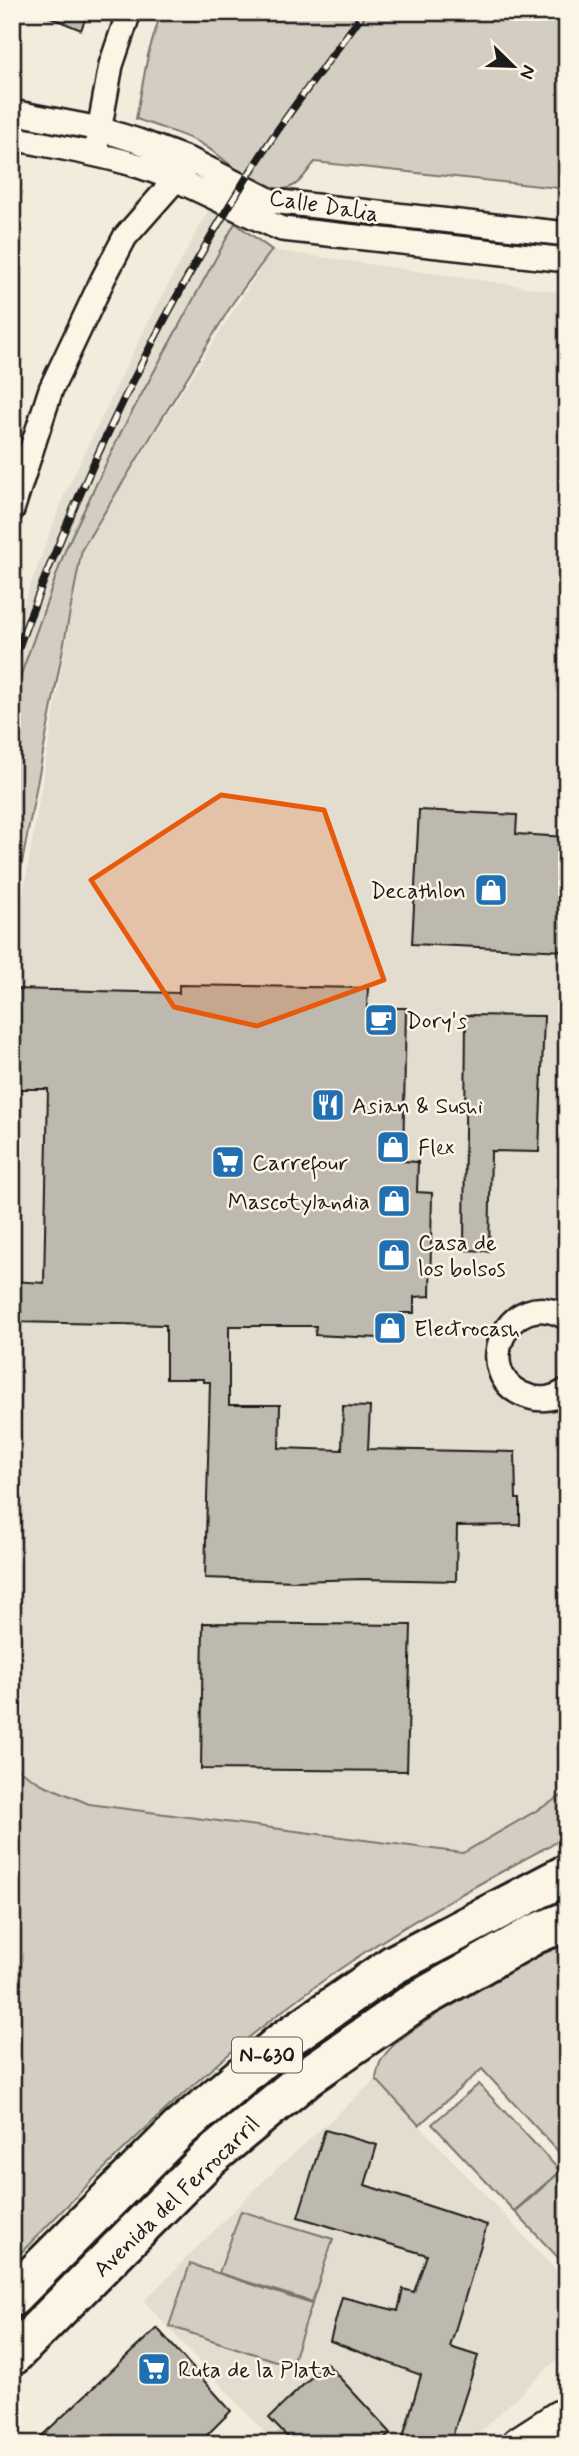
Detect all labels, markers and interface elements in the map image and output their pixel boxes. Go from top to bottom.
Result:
north arrow [477,32,548,102]
text: N [513,61,541,83]
street label: Calle Dalia [267,184,381,230]
shop icon: Decathlon [472,871,510,909]
place label: Decathlon [370,877,466,907]
cafe icon: Dory's [362,1001,400,1039]
place label: Dory's [406,1007,467,1037]
restaurant icon: Asian & Sushi [309,1086,347,1124]
place label: Asian & Sushi [352,1092,483,1122]
shop icon: Flex [374,1128,412,1166]
place label: Flex [418,1134,455,1164]
supermarket icon: Carrefour [209,1143,247,1181]
place label: Carrefour [252,1149,349,1180]
shop icon: Mascotylandia [375,1182,413,1220]
place label: Mascotylandia [228,1188,370,1218]
place label: Casa de los bolsos [418,1229,506,1285]
shop icon: Casa de los bolsos [375,1236,413,1274]
shop icon: Electrocash [371,1309,409,1347]
place label: Electrocash [414,1315,520,1345]
road number: N-630 [232,2038,302,2072]
street label: Avenida del Ferrocarril [88,2110,267,2285]
supermarket icon: Ruta de la Plata [135,2350,173,2388]
place label: Ruta de la Plata [178,2356,335,2386]

